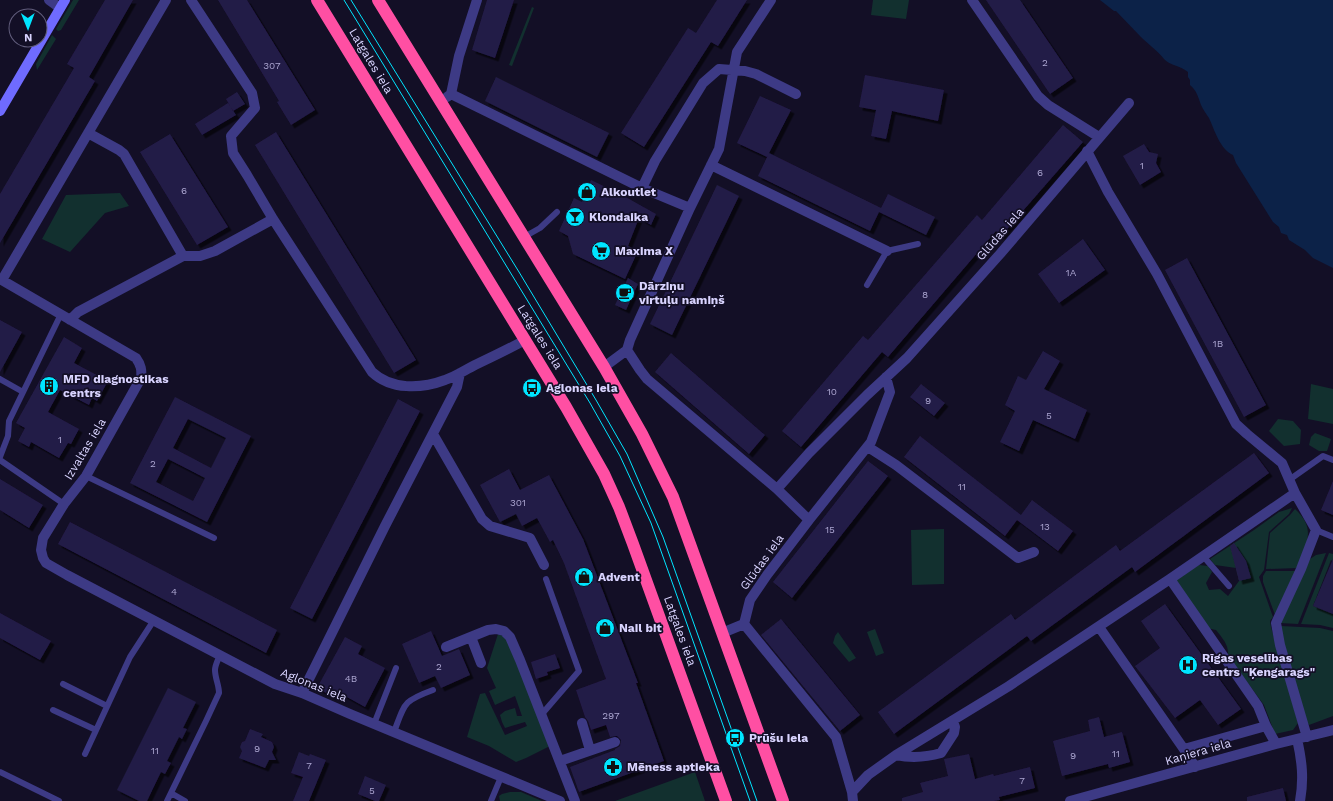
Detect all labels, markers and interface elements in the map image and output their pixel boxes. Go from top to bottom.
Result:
north arrow [8,8,48,48]
street label: Latgales iela [346,26,396,96]
text: N [24,31,32,44]
house number: 2 [1042,57,1048,68]
house number: 307 [263,60,281,71]
house number: 1 [1140,160,1144,171]
house number: 6 [1037,167,1043,178]
shop icon: Alkoutlet [576,181,598,203]
house number: 6 [181,185,187,196]
place label: Alkoutlet [601,185,657,199]
street label: Glūdas iela [973,205,1027,263]
bar icon: Klondaika [564,206,586,228]
place label: Klondaika [589,210,648,224]
supermarket icon: Maxima X [590,240,612,262]
place label: Maxima X [615,244,673,258]
house number: 1A [1066,267,1077,278]
place label: Dārziņu virtuļu namiņš [638,279,725,307]
cafe icon: Dārziņu virtuļu namiņš [614,282,636,304]
house number: 8 [922,289,928,300]
street label: Latgales iela [515,302,566,372]
house number: 1B [1213,338,1223,349]
place label: MFD diagnostikas centrs [63,372,169,400]
building icon: MFD diagnostikas centrs [38,375,60,397]
bus stop icon: Aglonas iela [521,377,543,399]
place label: Aglonas iela [546,381,618,395]
house number: 10 [827,386,837,397]
house number: 9 [925,395,931,406]
house number: 5 [1046,410,1052,421]
street label: Izvaltas iela [61,416,109,482]
house number: 1 [58,434,62,445]
house number: 2 [150,458,156,469]
house number: 11 [958,481,966,492]
house number: 301 [510,497,526,508]
house number: 13 [1040,521,1050,532]
house number: 15 [825,524,835,535]
street label: Glūdas iela [737,531,787,592]
shop icon: Advent [573,566,595,588]
place label: Advent [598,570,640,584]
house number: 4 [171,586,177,597]
street label: Latgales iela [661,594,699,668]
shop icon: Nail bit [594,617,616,639]
place label: Nail bit [619,621,663,635]
place label: Rīgas veselības centrs "Ķengarags" [1202,651,1315,679]
hospital icon: Rīgas veselības centrs "Ķengarags" [1177,654,1199,676]
house number: 2 [436,661,442,672]
street label: Aglonas iela [279,665,349,705]
house number: 4B [345,673,357,684]
house number: 297 [602,710,620,721]
bus stop icon: Prūšu iela [724,727,746,749]
place label: Prūšu iela [749,731,808,745]
street label: Kaņiera iela [1163,736,1233,768]
house number: 9 [254,743,260,754]
house number: 11 [151,745,159,756]
house number: 11 [1112,748,1120,759]
house number: 9 [1070,750,1076,761]
pharmacy icon: Mēness aptieka [602,756,624,778]
house number: 7 [306,760,312,771]
place label: Mēness aptieka [627,760,720,774]
house number: 7 [1019,775,1025,786]
house number: 5 [369,785,375,796]

